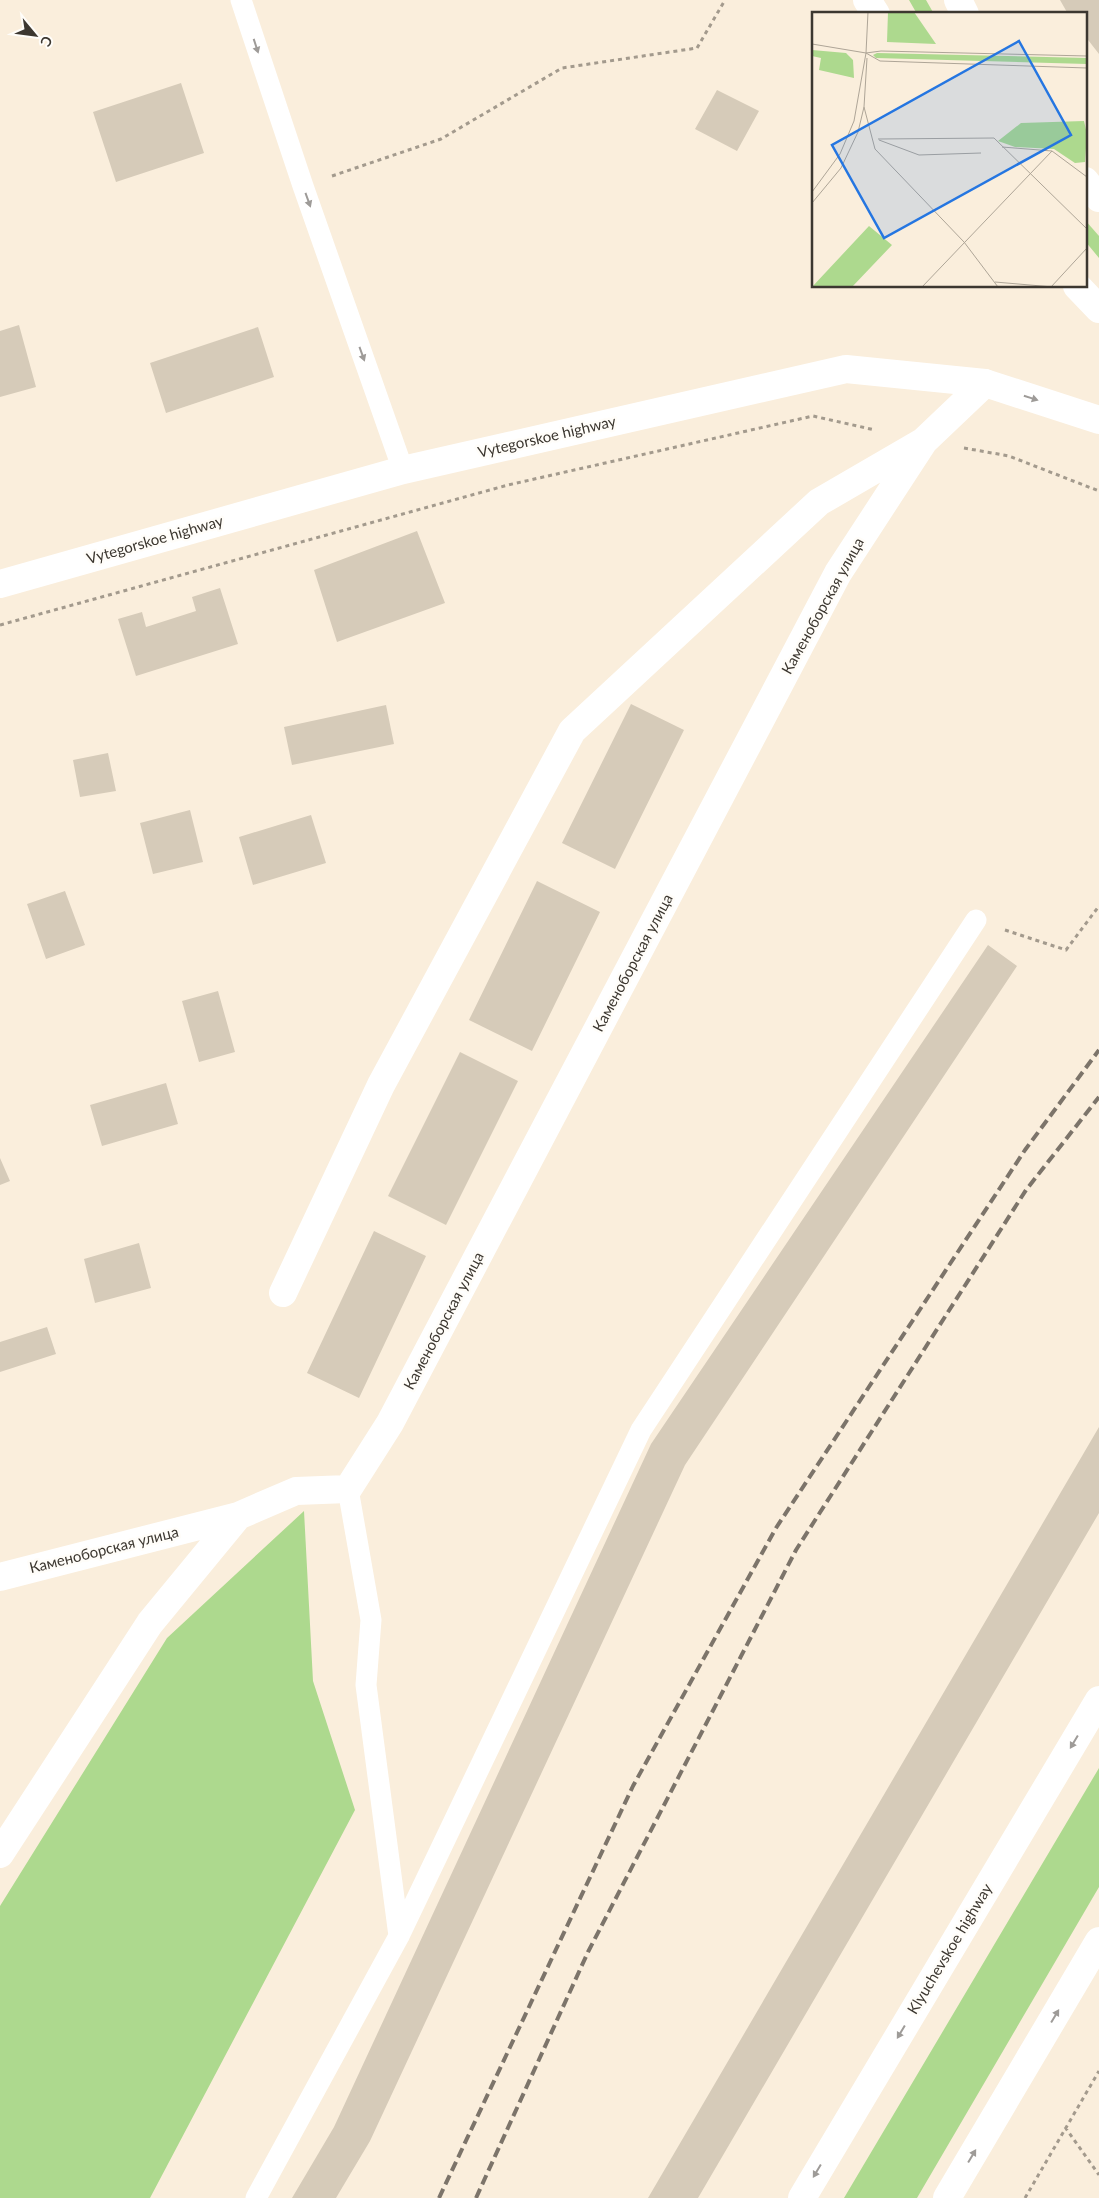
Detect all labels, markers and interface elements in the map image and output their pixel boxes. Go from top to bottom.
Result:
north arrow [10,10,60,60]
inset map [812,12,1086,288]
text: С [37,33,56,50]
one-way arrow [253,39,261,54]
one-way arrow [305,193,312,208]
one-way arrow [359,346,366,361]
one-way arrow [1024,395,1039,403]
street label: Vytegorskoe highway [476,411,618,461]
street label: Vytegorskoe highway [84,511,225,567]
street label: Каменоборская улица [777,534,867,677]
street label: Каменоборская улица [588,891,676,1034]
street label: Каменоборская улица [399,1249,487,1392]
street label: Каменоборская улица [27,1522,180,1576]
one-way arrow [1069,1736,1078,1749]
street label: Klyuchevskoe highway [903,1880,995,2017]
one-way arrow [1050,2010,1059,2023]
one-way arrow [896,2025,905,2038]
one-way arrow [967,2150,976,2163]
one-way arrow [813,2165,822,2178]

